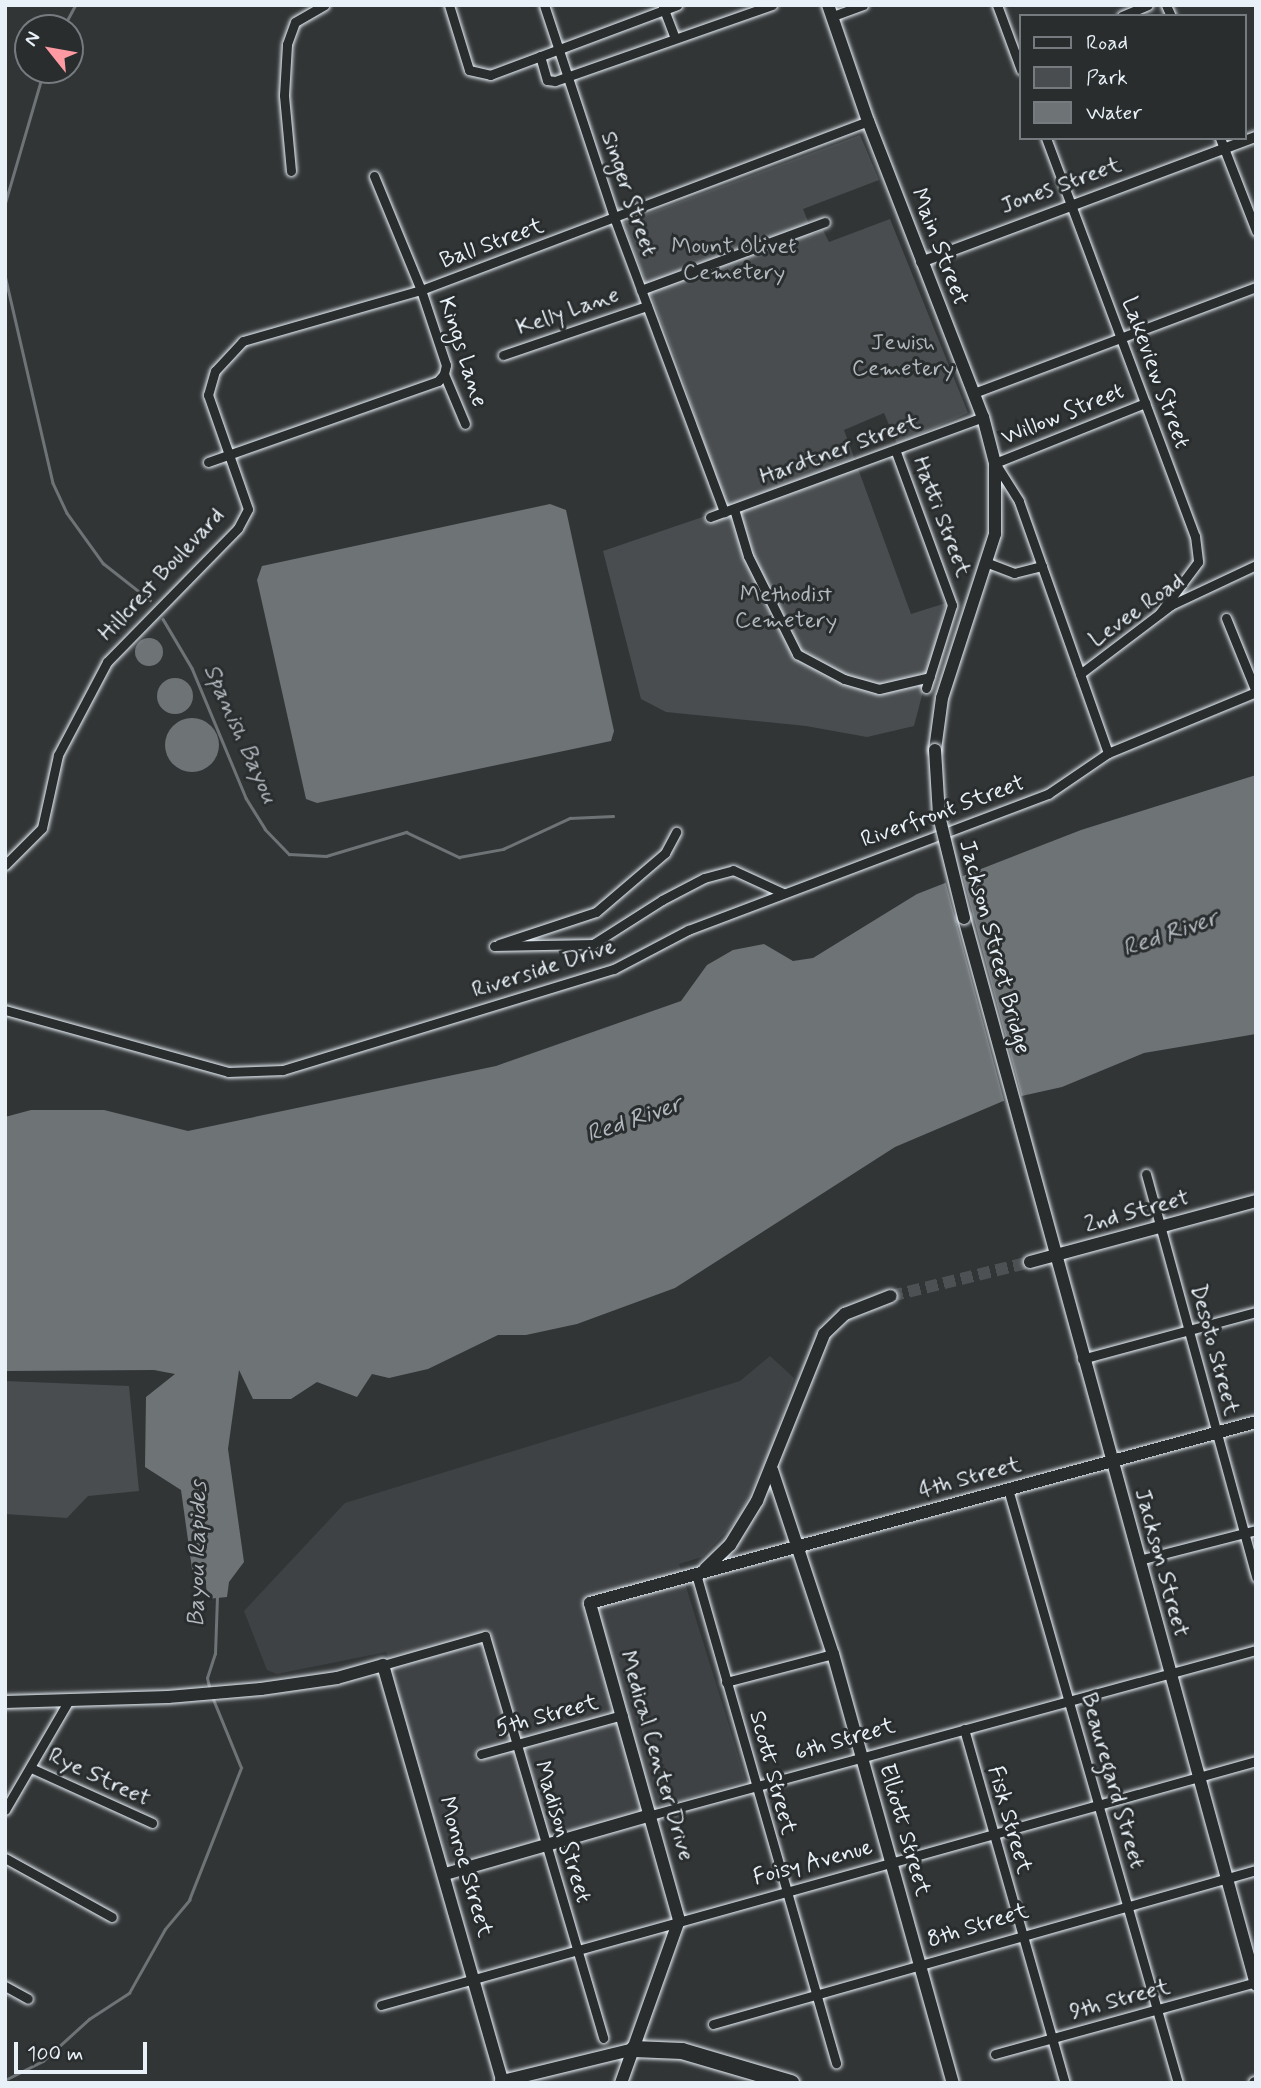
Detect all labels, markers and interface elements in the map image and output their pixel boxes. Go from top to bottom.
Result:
north arrow [14,14,84,84]
legend [1020,14,1247,140]
text: N [18,27,46,51]
text: Road [1086,29,1128,57]
text: Park [1086,64,1128,92]
text: Water [1086,99,1142,127]
street label: Singer Street [593,126,663,262]
street label: Jones Street [997,151,1125,221]
street label: Main Street [904,185,974,309]
street label: Ball Street [436,212,548,276]
park label: Mount Olivet Cemetery [671,233,797,287]
street label: Kelly Lane [514,282,622,342]
street label: Lakeview Street [1114,291,1196,455]
street label: Kings Lane [432,295,492,409]
park label: Jewish Cemetery [852,329,954,383]
street label: Willow Street [996,377,1130,453]
street label: Hardtner Street [756,408,924,492]
street label: Hatti Street [905,453,977,581]
street label: Hillcrest Boulevard [93,502,231,648]
street label: Levee Road [1084,568,1190,654]
park label: Methodist Cemetery [735,581,837,635]
water label: Spanish Bayou [196,660,284,808]
street label: Riverfront Street [858,770,1028,854]
street label: Jackson Street Bridge [952,837,1036,1057]
water label: Red River [1119,905,1221,963]
street label: Riverside Drive [470,933,618,1005]
water label: Red River [583,1091,685,1149]
street label: 2nd Street [1082,1185,1192,1239]
street label: Desoto Street [1183,1281,1245,1419]
street label: 4th Street [916,1451,1024,1505]
water label: Bayou Rapides [182,1481,214,1627]
street label: Jackson Street [1128,1486,1194,1640]
street label: Medical Center Drive [614,1651,698,1861]
street label: Beauregard Street [1073,1688,1151,1874]
street label: 5th Street [493,1689,601,1743]
street label: Scott Street [742,1708,802,1838]
street label: 6th Street [792,1713,898,1767]
street label: Rye Street [44,1743,154,1813]
street label: Madison Street [527,1756,597,1908]
street label: Elliott Street [872,1761,936,1899]
street label: Fisk Street [980,1763,1038,1877]
street label: Monroe Street [432,1794,498,1940]
street label: Foisy Avenue [748,1833,878,1893]
street label: 8th Street [924,1898,1032,1954]
street label: 9th Street [1067,1973,1173,2027]
scale bar [18,2028,150,2072]
text: 100 m [27,2040,83,2068]

